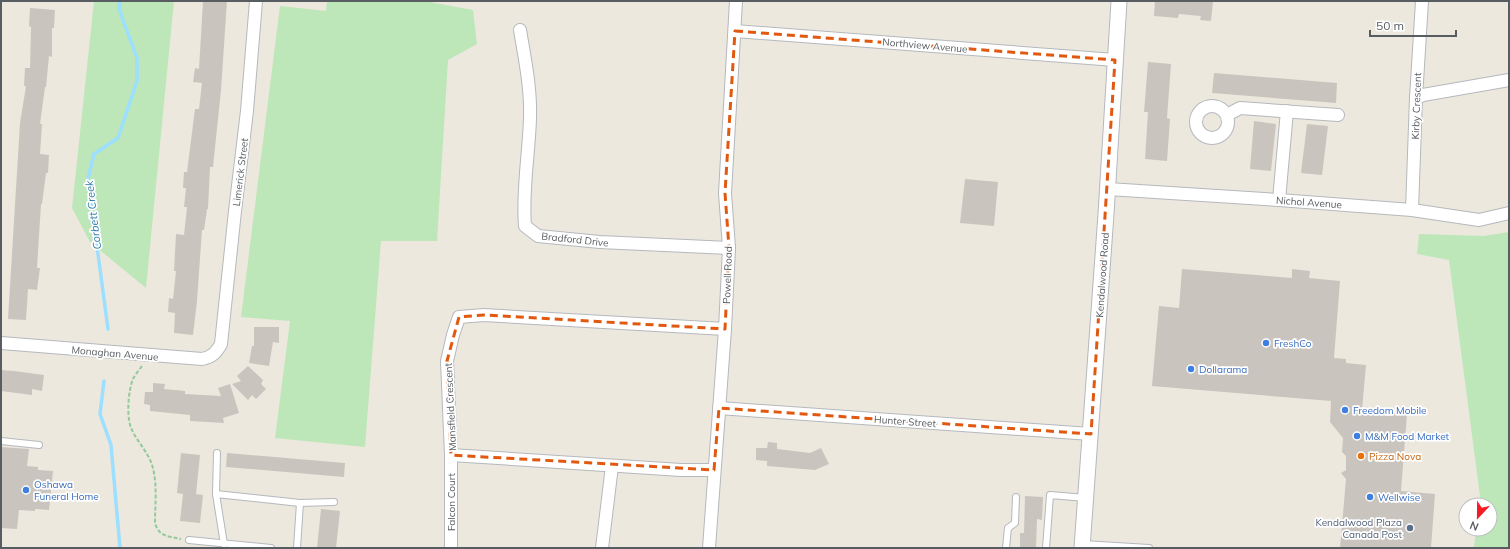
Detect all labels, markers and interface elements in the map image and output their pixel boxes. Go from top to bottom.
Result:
scale bar [1370,12,1456,38]
text: 50 m [1376,18,1404,33]
street label: Northview Avenue [882,35,968,56]
street label: Kirby Crescent [1409,72,1424,140]
street label: Limerick Street [230,137,251,207]
water label: Corbett Creek [82,179,104,250]
street label: Nichol Avenue [1275,194,1342,211]
street label: Bradford Drive [541,229,609,249]
street label: Kendalwood Road [1093,232,1112,318]
street label: Powell Road [720,246,735,304]
place label: FreshCo [1274,337,1312,350]
marker: FreshCo [1261,338,1271,348]
street label: Monaghan Avenue [71,343,159,364]
street label: Mansfield Crescent [442,362,459,451]
place label: Dollarama [1199,363,1247,376]
marker: Dollarama [1186,364,1196,374]
place label: Freedom Mobile [1353,404,1427,417]
marker: Freedom Mobile [1340,405,1350,415]
street label: Hunter Street [874,413,937,430]
place label: M&M Food Market [1365,430,1450,443]
marker: M&M Food Market [1352,431,1362,441]
place label: Pizza Nova [1369,450,1421,463]
marker: Pizza Nova [1356,451,1366,461]
street label: Falcon Court [445,472,458,531]
place label: Oshawa Funeral Home [34,478,99,503]
marker: Oshawa Funeral Home [21,485,31,495]
place label: Wellwise [1378,491,1420,504]
marker: Wellwise [1365,492,1375,502]
north arrow [1458,497,1498,537]
place label: Kendalwood Plaza Canada Post [1315,516,1402,541]
text: N [1468,518,1481,534]
marker: Kendalwood Plaza Canada Post [1405,523,1415,533]

